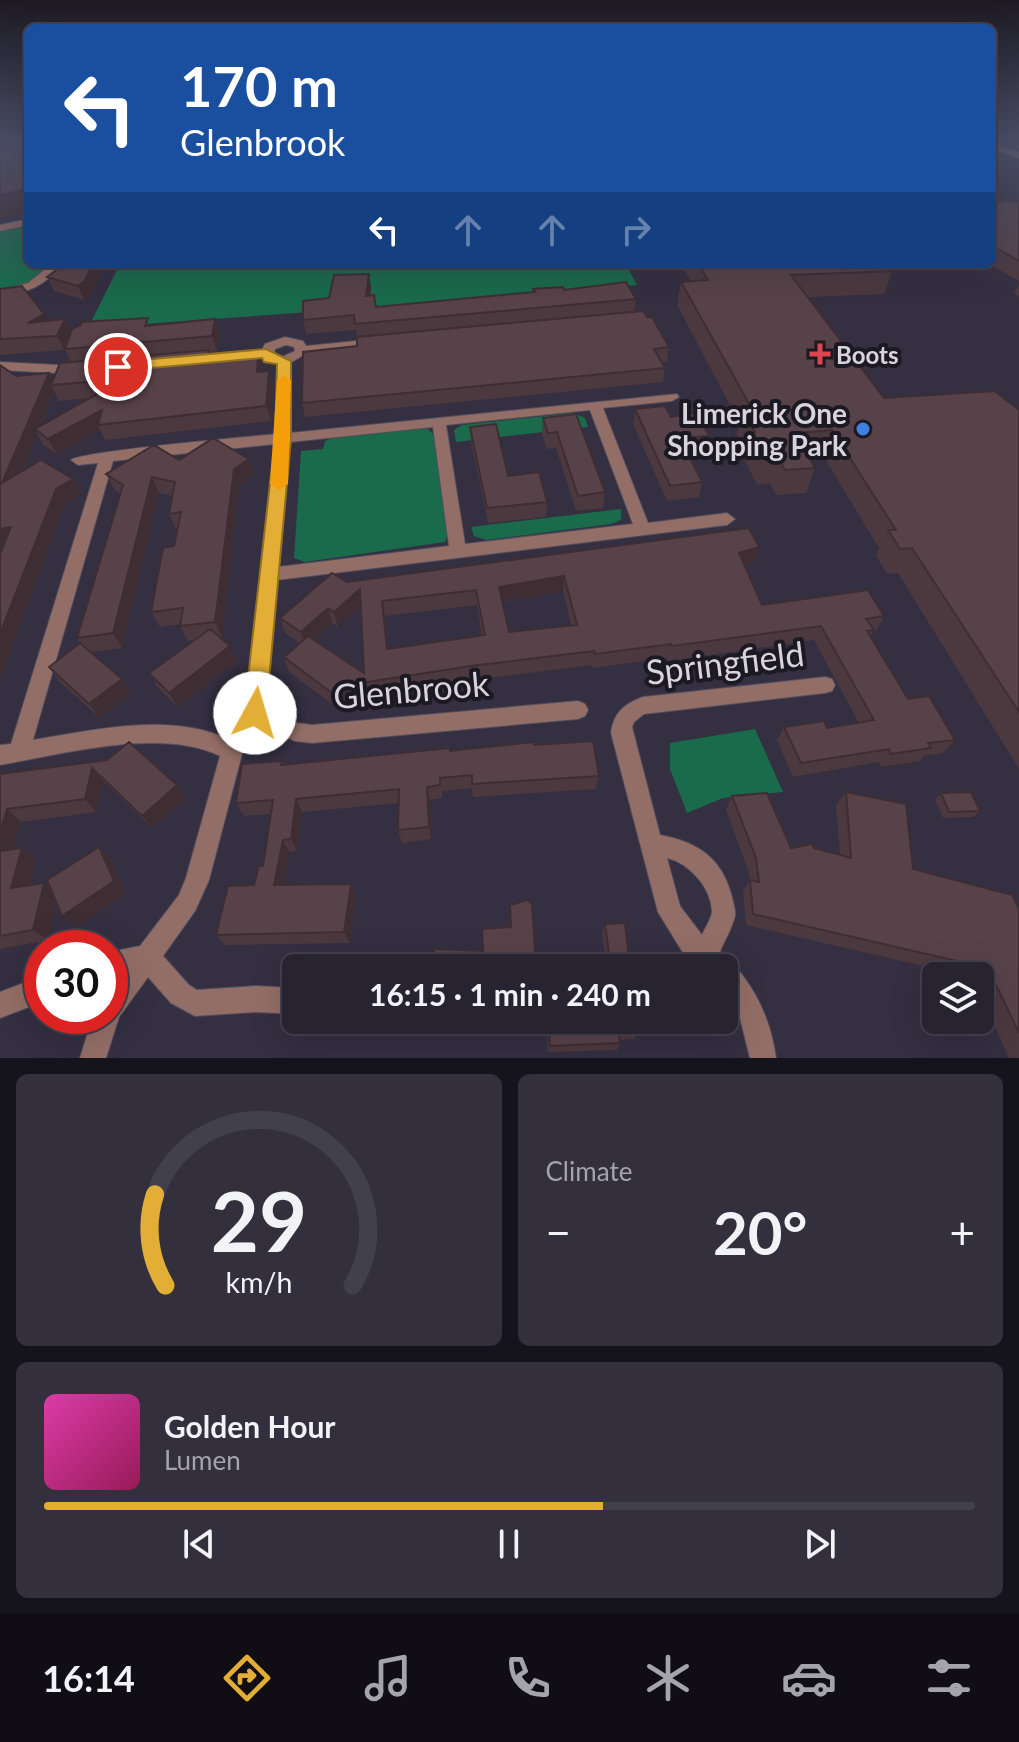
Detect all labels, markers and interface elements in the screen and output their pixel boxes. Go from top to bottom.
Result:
text: 170 m [180,52,338,119]
icon: left [48,56,152,160]
text: Glenbrook [180,120,345,164]
icon: left [362,208,406,252]
icon: ahead [446,208,490,252]
icon: ahead [530,208,574,252]
icon: right [614,208,658,252]
pin [84,333,152,401]
place label: Boots [836,340,898,369]
icon: arrive [96,345,140,389]
marker: Boots [811,345,829,363]
place label: Limerick One Shopping Park [667,396,847,462]
marker: Limerick One Shopping Park [854,420,872,438]
street label: Springfield [644,632,806,692]
street label: Glenbrook [331,662,491,716]
position arrow [213,671,297,755]
speed limit sign: 30 [24,930,128,1034]
map controls [922,962,994,1034]
button: layers [922,962,994,1034]
text: 16:15 · 1 min · 240 m [369,976,651,1012]
text: Climate [546,1155,632,1187]
text: 29 [211,1170,307,1270]
text: 20° [713,1196,808,1268]
text: − [546,1206,571,1258]
text: + [949,1206,975,1258]
text: km/h [225,1265,292,1299]
text: Golden Hour [164,1408,336,1444]
text: Lumen [164,1444,241,1476]
icon: previous [177,1522,221,1566]
icon: pause [487,1522,531,1566]
icon: next [798,1522,842,1566]
icon: directions [219,1650,275,1706]
icon: music [360,1650,416,1706]
icon: phone [500,1650,556,1706]
icon: climate [640,1650,696,1706]
icon: car [781,1650,837,1706]
icon: filters [921,1650,977,1706]
text: 16:14 [42,1656,135,1700]

